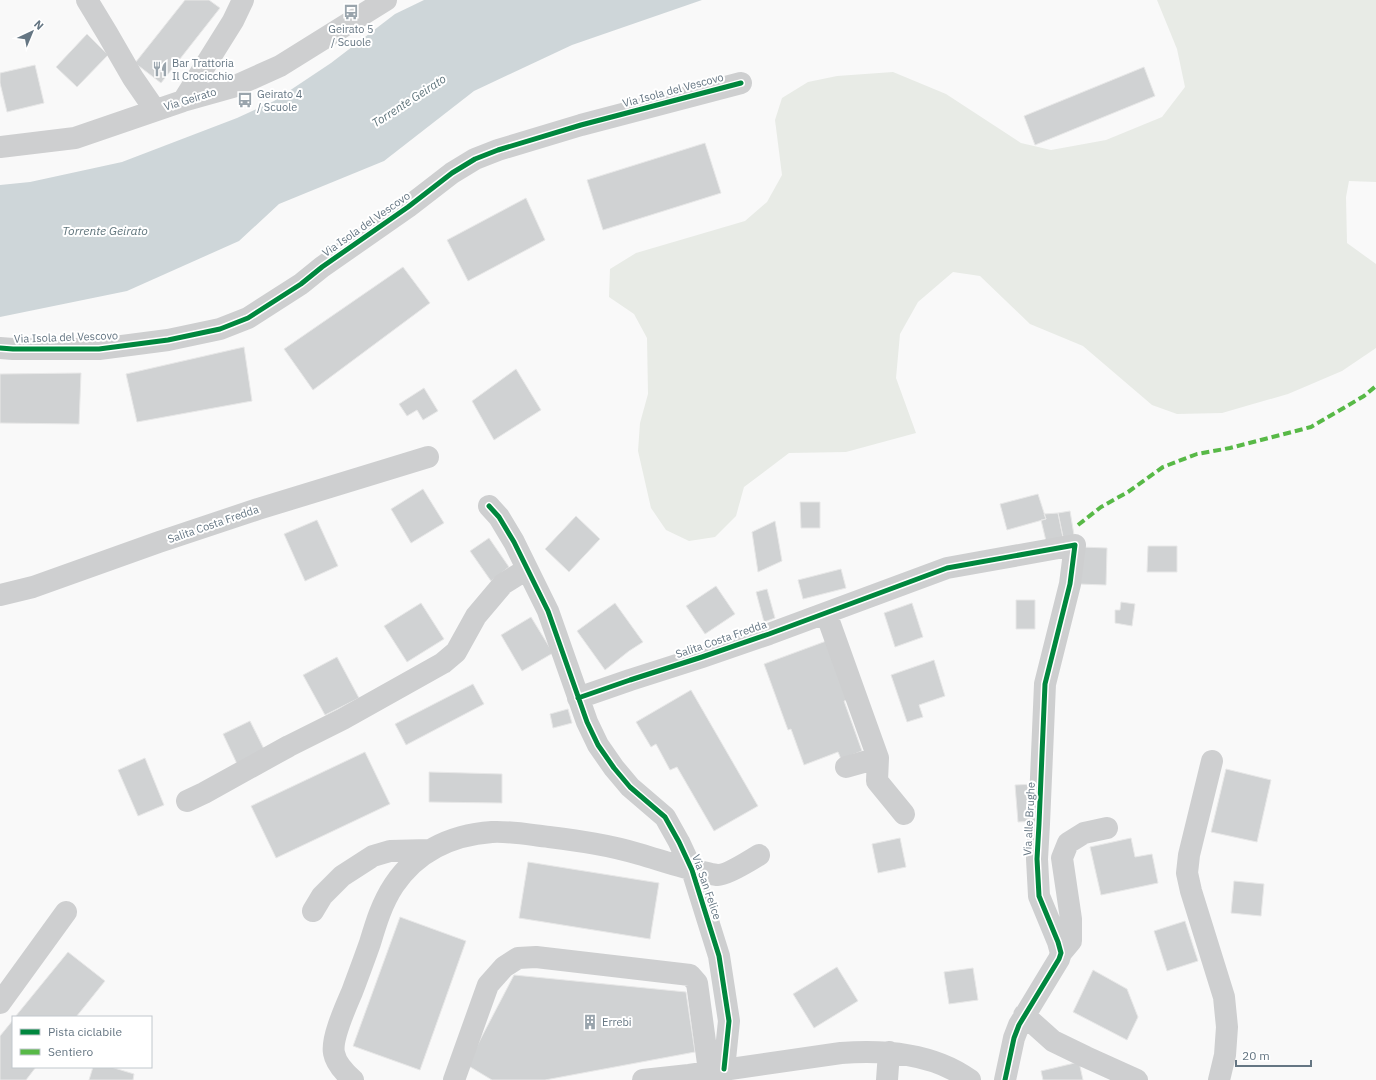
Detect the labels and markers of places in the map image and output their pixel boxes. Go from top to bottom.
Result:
bus stop icon: Geirato 5 / Scuole [342,3,360,21]
place label: Geirato 5 / Scuole [328,22,374,49]
place label: Bar Trattoria Il Crocicchio [172,56,234,83]
restaurant icon: Bar Trattoria Il Crocicchio [151,60,169,78]
place label: Geirato 4 / Scuole [257,87,303,114]
bus stop icon: Geirato 4 / Scuole [236,91,254,109]
building icon: Errebi [581,1013,599,1031]
place label: Errebi [602,1015,632,1029]

